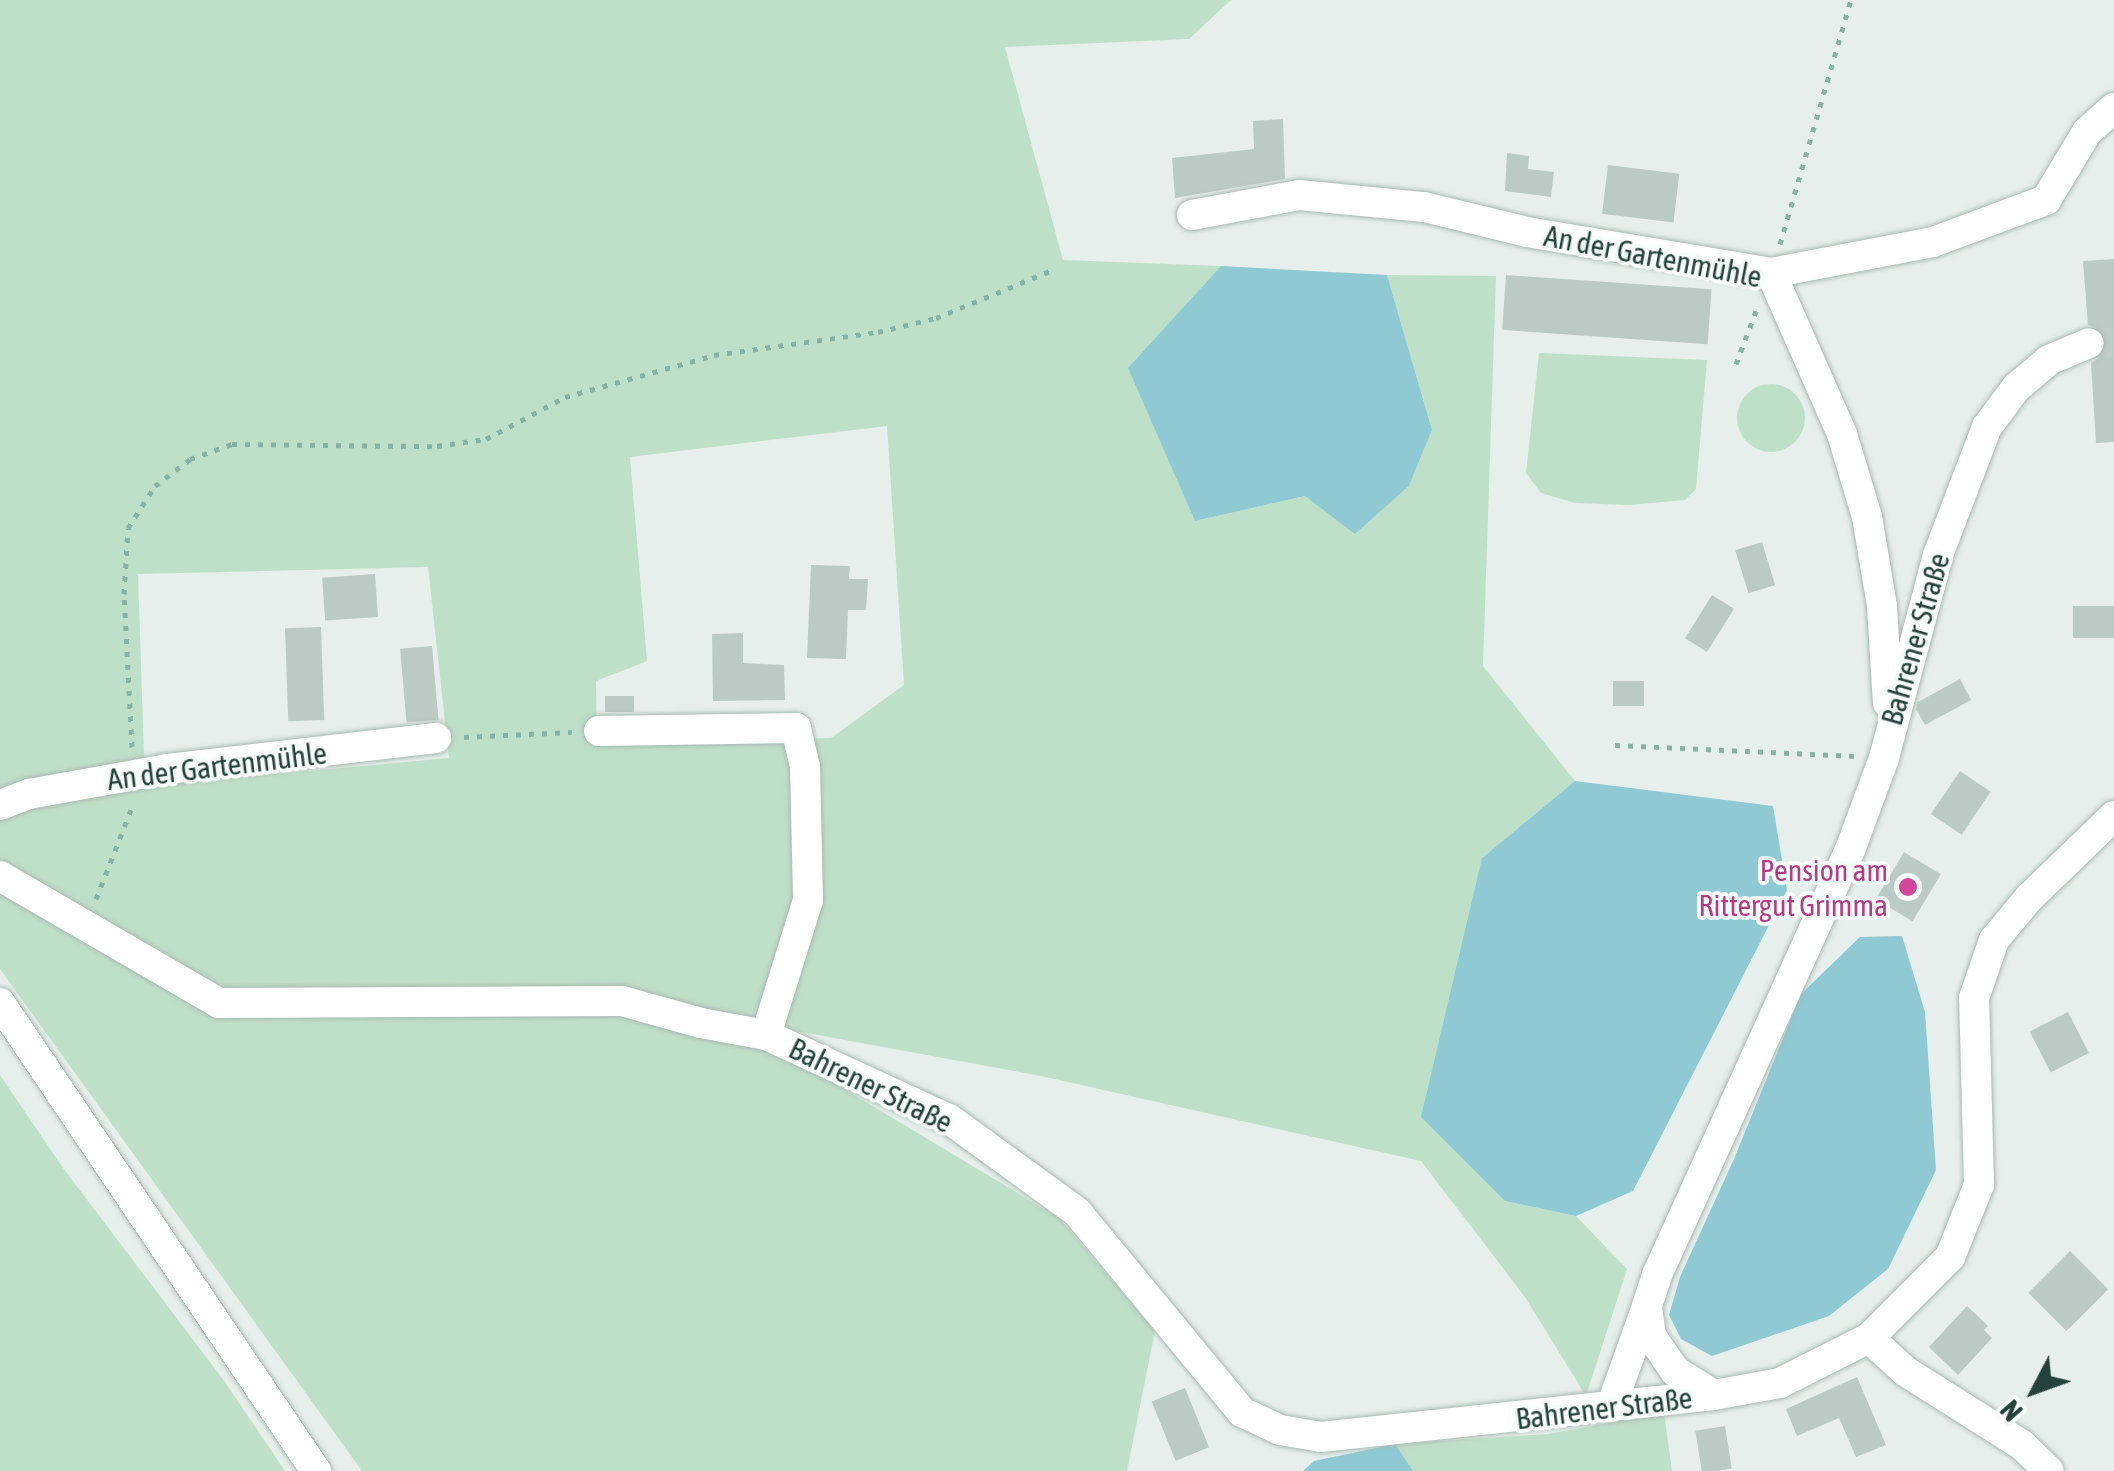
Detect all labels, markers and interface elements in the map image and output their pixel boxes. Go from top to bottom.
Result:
street label: An der Gartenmühle [1541,217,1765,295]
street label: Bahrener Straße [1873,549,1957,729]
street label: An der Gartenmühle [105,735,329,797]
place label: Pension am Rittergut Grimma [1699,852,1888,922]
marker: Pension am Rittergut Grimma [1897,876,1919,898]
street label: Bahrener Straße [783,1030,959,1140]
north arrow [1984,1341,2084,1441]
street label: Bahrener Straße [1514,1379,1694,1437]
text: N [1994,1394,2029,1427]

